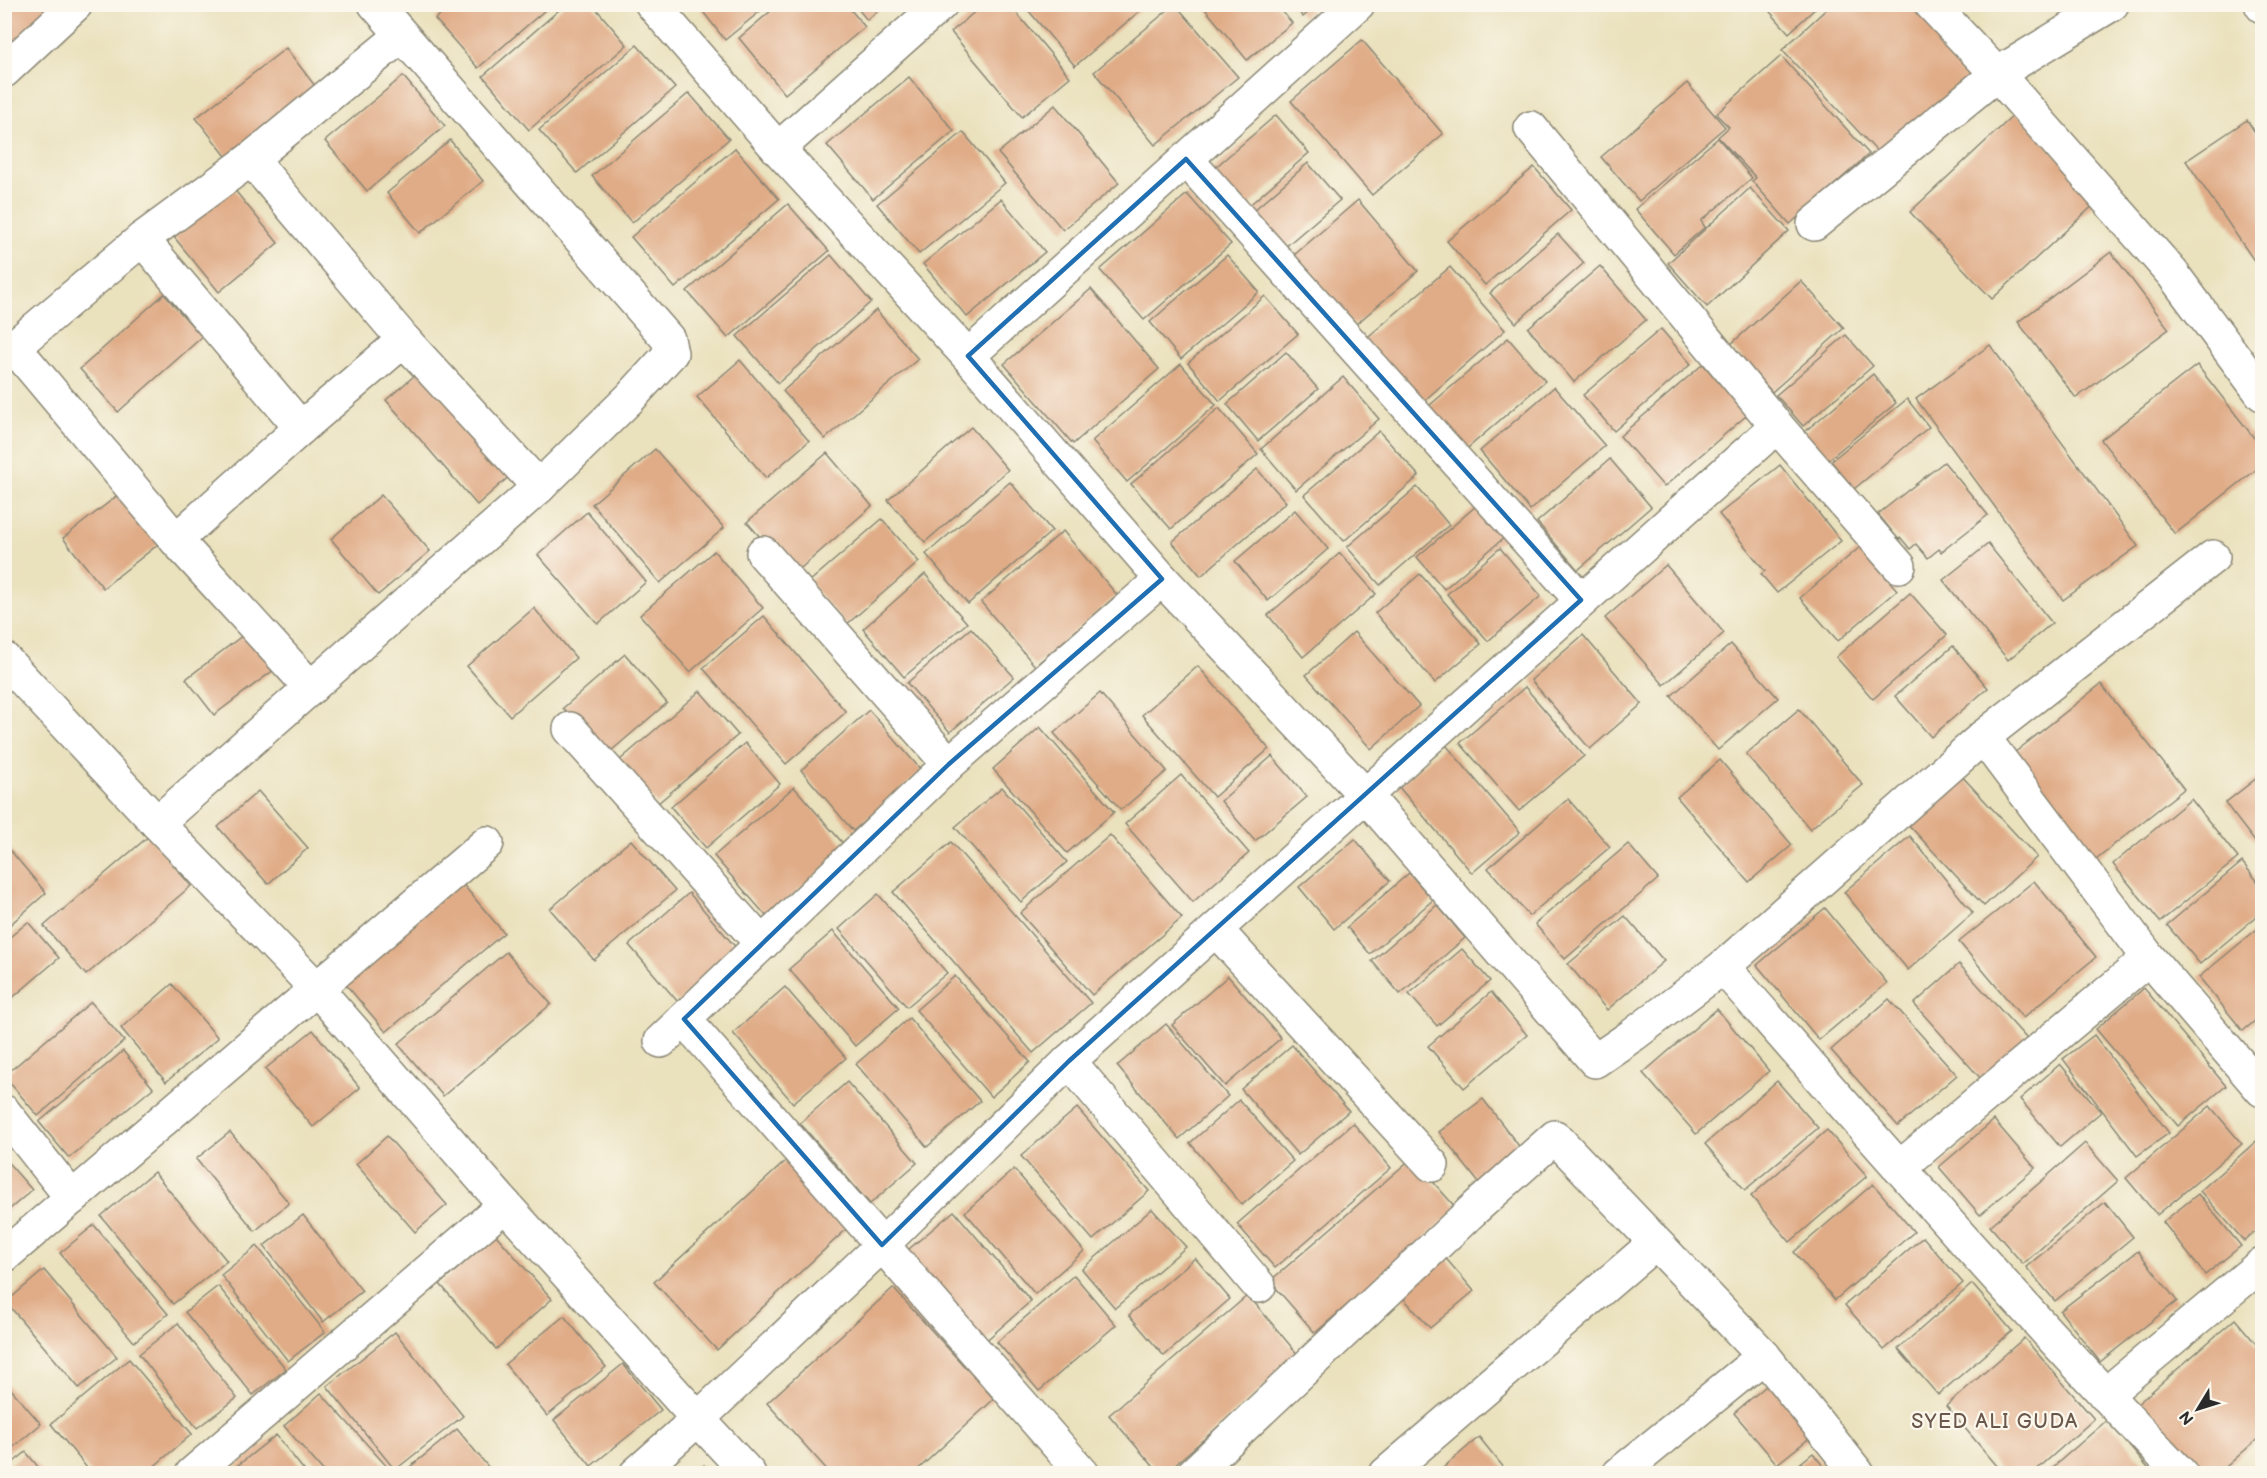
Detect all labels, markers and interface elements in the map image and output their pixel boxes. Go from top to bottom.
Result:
north arrow [2168,1379,2228,1439]
text: N [2176,1407,2199,1428]
district label: SYED ALI GUDA [1911,1410,2079,1434]

